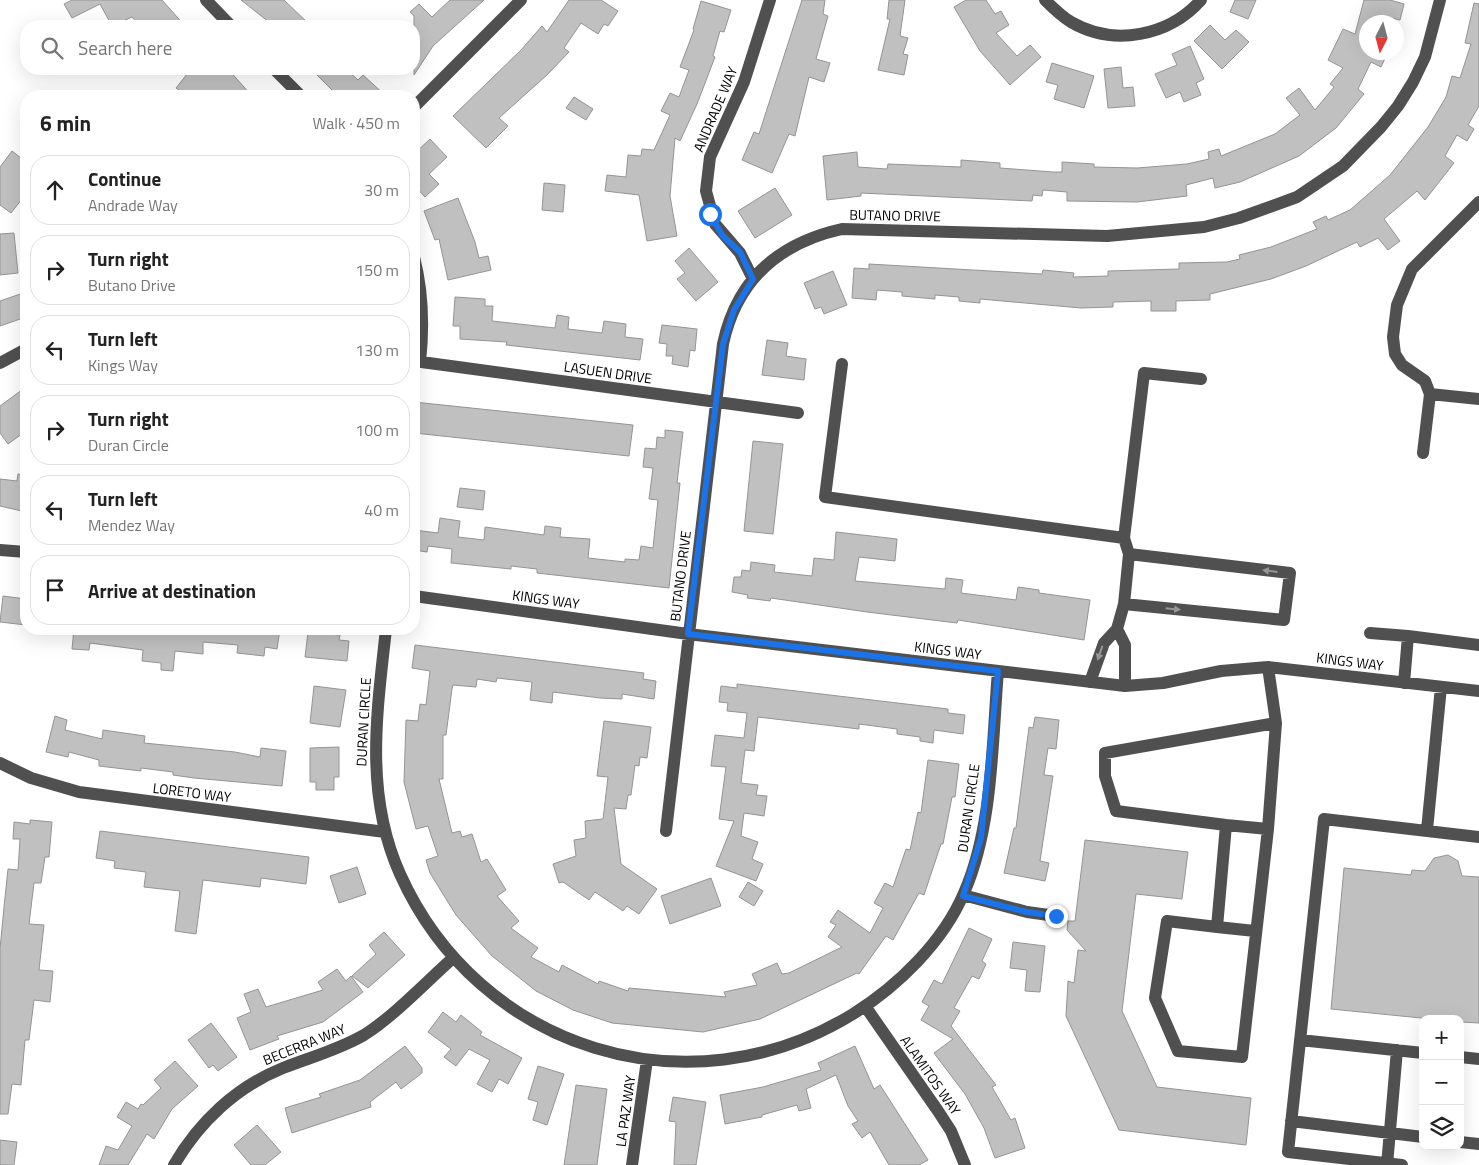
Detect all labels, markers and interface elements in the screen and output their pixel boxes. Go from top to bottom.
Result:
north arrow [1359,15,1404,60]
search box [20,20,420,75]
text: Search here [78,33,172,62]
icon: search [38,34,66,62]
street label: ANDRADE WAY [688,63,743,155]
text: 6 min [40,107,91,139]
text: Walk · 450 m [312,111,400,135]
text: Continue [88,164,161,193]
icon: ahead [41,176,69,204]
text: 30 m [364,178,399,202]
text: Andrade Way [88,193,178,217]
route start [699,203,722,226]
street label: BUTANO DRIVE [849,204,941,226]
text: Turn right [88,244,169,273]
icon: right [41,256,69,284]
text: 150 m [355,258,399,282]
text: Butano Drive [88,273,176,297]
text: Turn left [88,324,158,353]
icon: left [41,336,69,364]
text: 130 m [355,338,399,362]
text: Kings Way [88,353,158,377]
street label: LASUEN DRIVE [563,355,654,389]
text: Turn right [88,404,169,433]
icon: right [41,416,69,444]
text: 100 m [355,418,399,442]
text: Duran Circle [88,433,169,457]
text: Turn left [88,484,158,513]
icon: left [41,496,69,524]
text: 40 m [364,498,399,522]
text: Mendez Way [88,513,175,537]
street label: BUTANO DRIVE [664,529,696,623]
one-way arrow [1262,567,1278,575]
icon: arrive [41,576,69,604]
text: Arrive at destination [88,576,256,605]
street label: KINGS WAY [511,584,581,614]
one-way arrow [1165,605,1181,613]
street label: KINGS WAY [913,635,983,665]
one-way arrow [1096,646,1103,661]
street label: KINGS WAY [1315,646,1385,676]
street label: DURAN CIRCLE [350,677,376,767]
street label: DURAN CIRCLE [951,762,985,854]
street label: LORETO WAY [152,777,233,807]
route end [1045,905,1068,928]
map controls [1419,1015,1464,1150]
button: + [1419,1015,1464,1060]
street label: BECERRA WAY [260,1018,349,1070]
street label: ALAMITOS WAY [896,1031,967,1119]
button: − [1419,1060,1464,1105]
street label: LA PAZ WAY [610,1073,640,1148]
button: layers [1419,1105,1464,1150]

